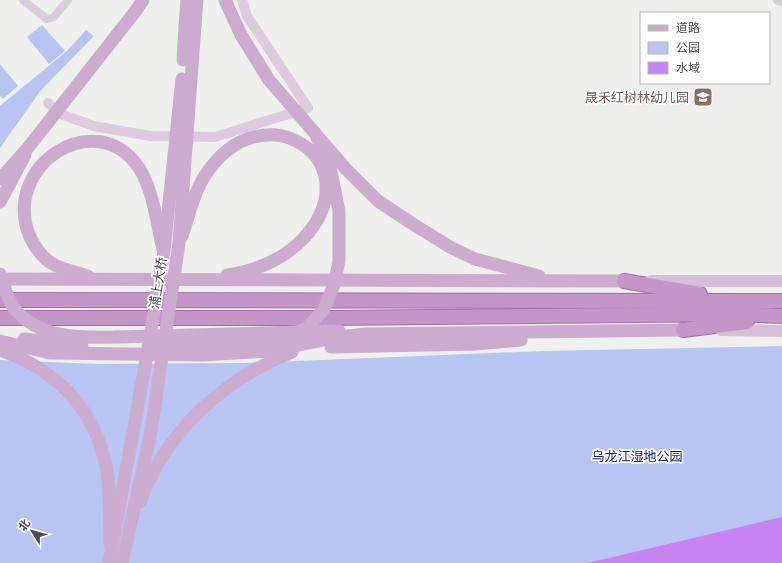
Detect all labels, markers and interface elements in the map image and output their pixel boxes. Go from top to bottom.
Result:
legend [640,12,770,84]
text: 道路 [676,21,700,35]
text: 公园 [676,41,700,55]
text: 水域 [676,61,700,75]
school or university icon: 晟禾红树林幼儿园 [692,86,714,108]
place label: 晟禾红树林幼儿园 [585,90,689,105]
street label: 浦上大桥 [147,256,169,310]
park label: 乌龙江湿地公园 [591,449,683,464]
north arrow [12,511,52,551]
text: 北 [16,517,33,534]

